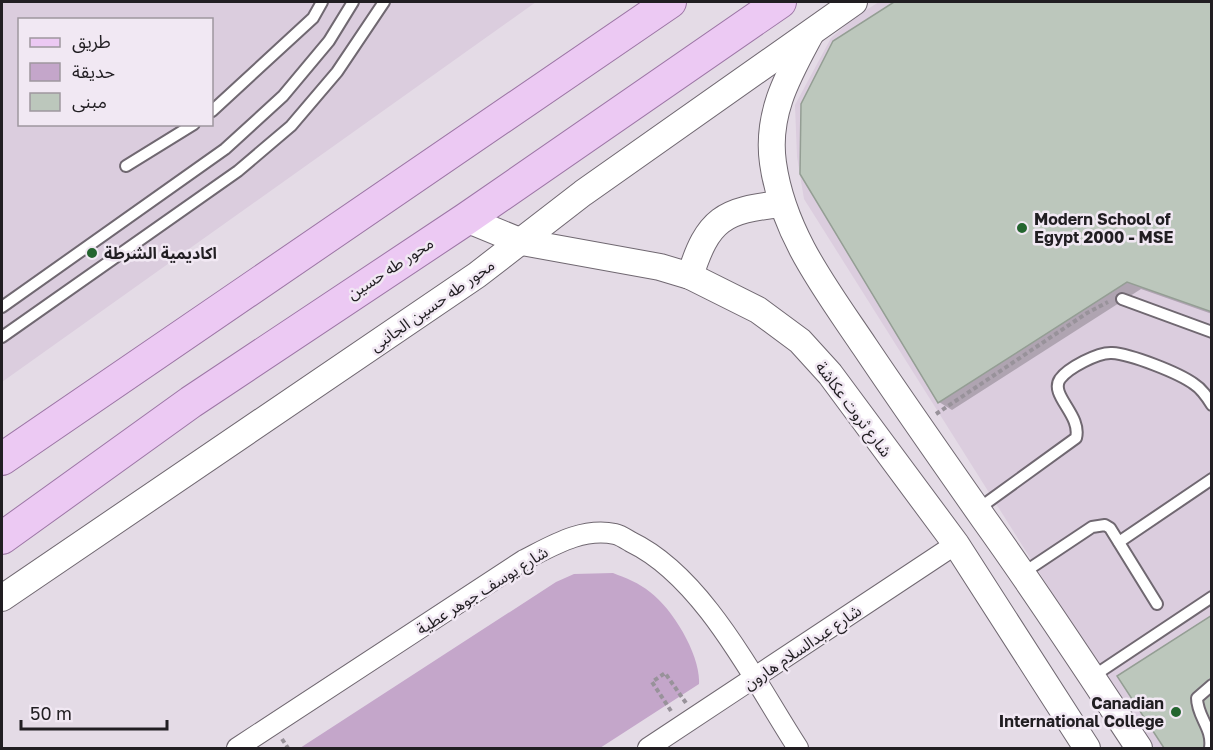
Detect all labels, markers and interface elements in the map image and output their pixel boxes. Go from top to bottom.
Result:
legend [18,18,213,126]
text: طريق [72,30,111,53]
text: حديقة [72,60,115,82]
text: مبنى [72,90,107,113]
place label: Modern School of Egypt 2000 - MSE [1034,209,1174,247]
marker: Modern School of Egypt 2000 - MSE [1015,221,1029,235]
street label: محور طه حسين [343,233,437,303]
place label: اكاديمية الشرطة [104,243,217,263]
marker: اكاديمية الشرطة [85,246,99,260]
street label: محور طه حسين الجانبى [366,254,498,356]
street label: شارع ثروت عكاشة [809,357,896,463]
street label: شارع يوسف جوهر عطية [413,541,553,641]
street label: شارع عبدالسلام هارون [739,600,866,696]
scale bar [21,693,166,731]
place label: Canadian International College [999,693,1164,731]
text: 50 m [30,702,72,724]
marker: Canadian International College [1169,705,1183,719]

